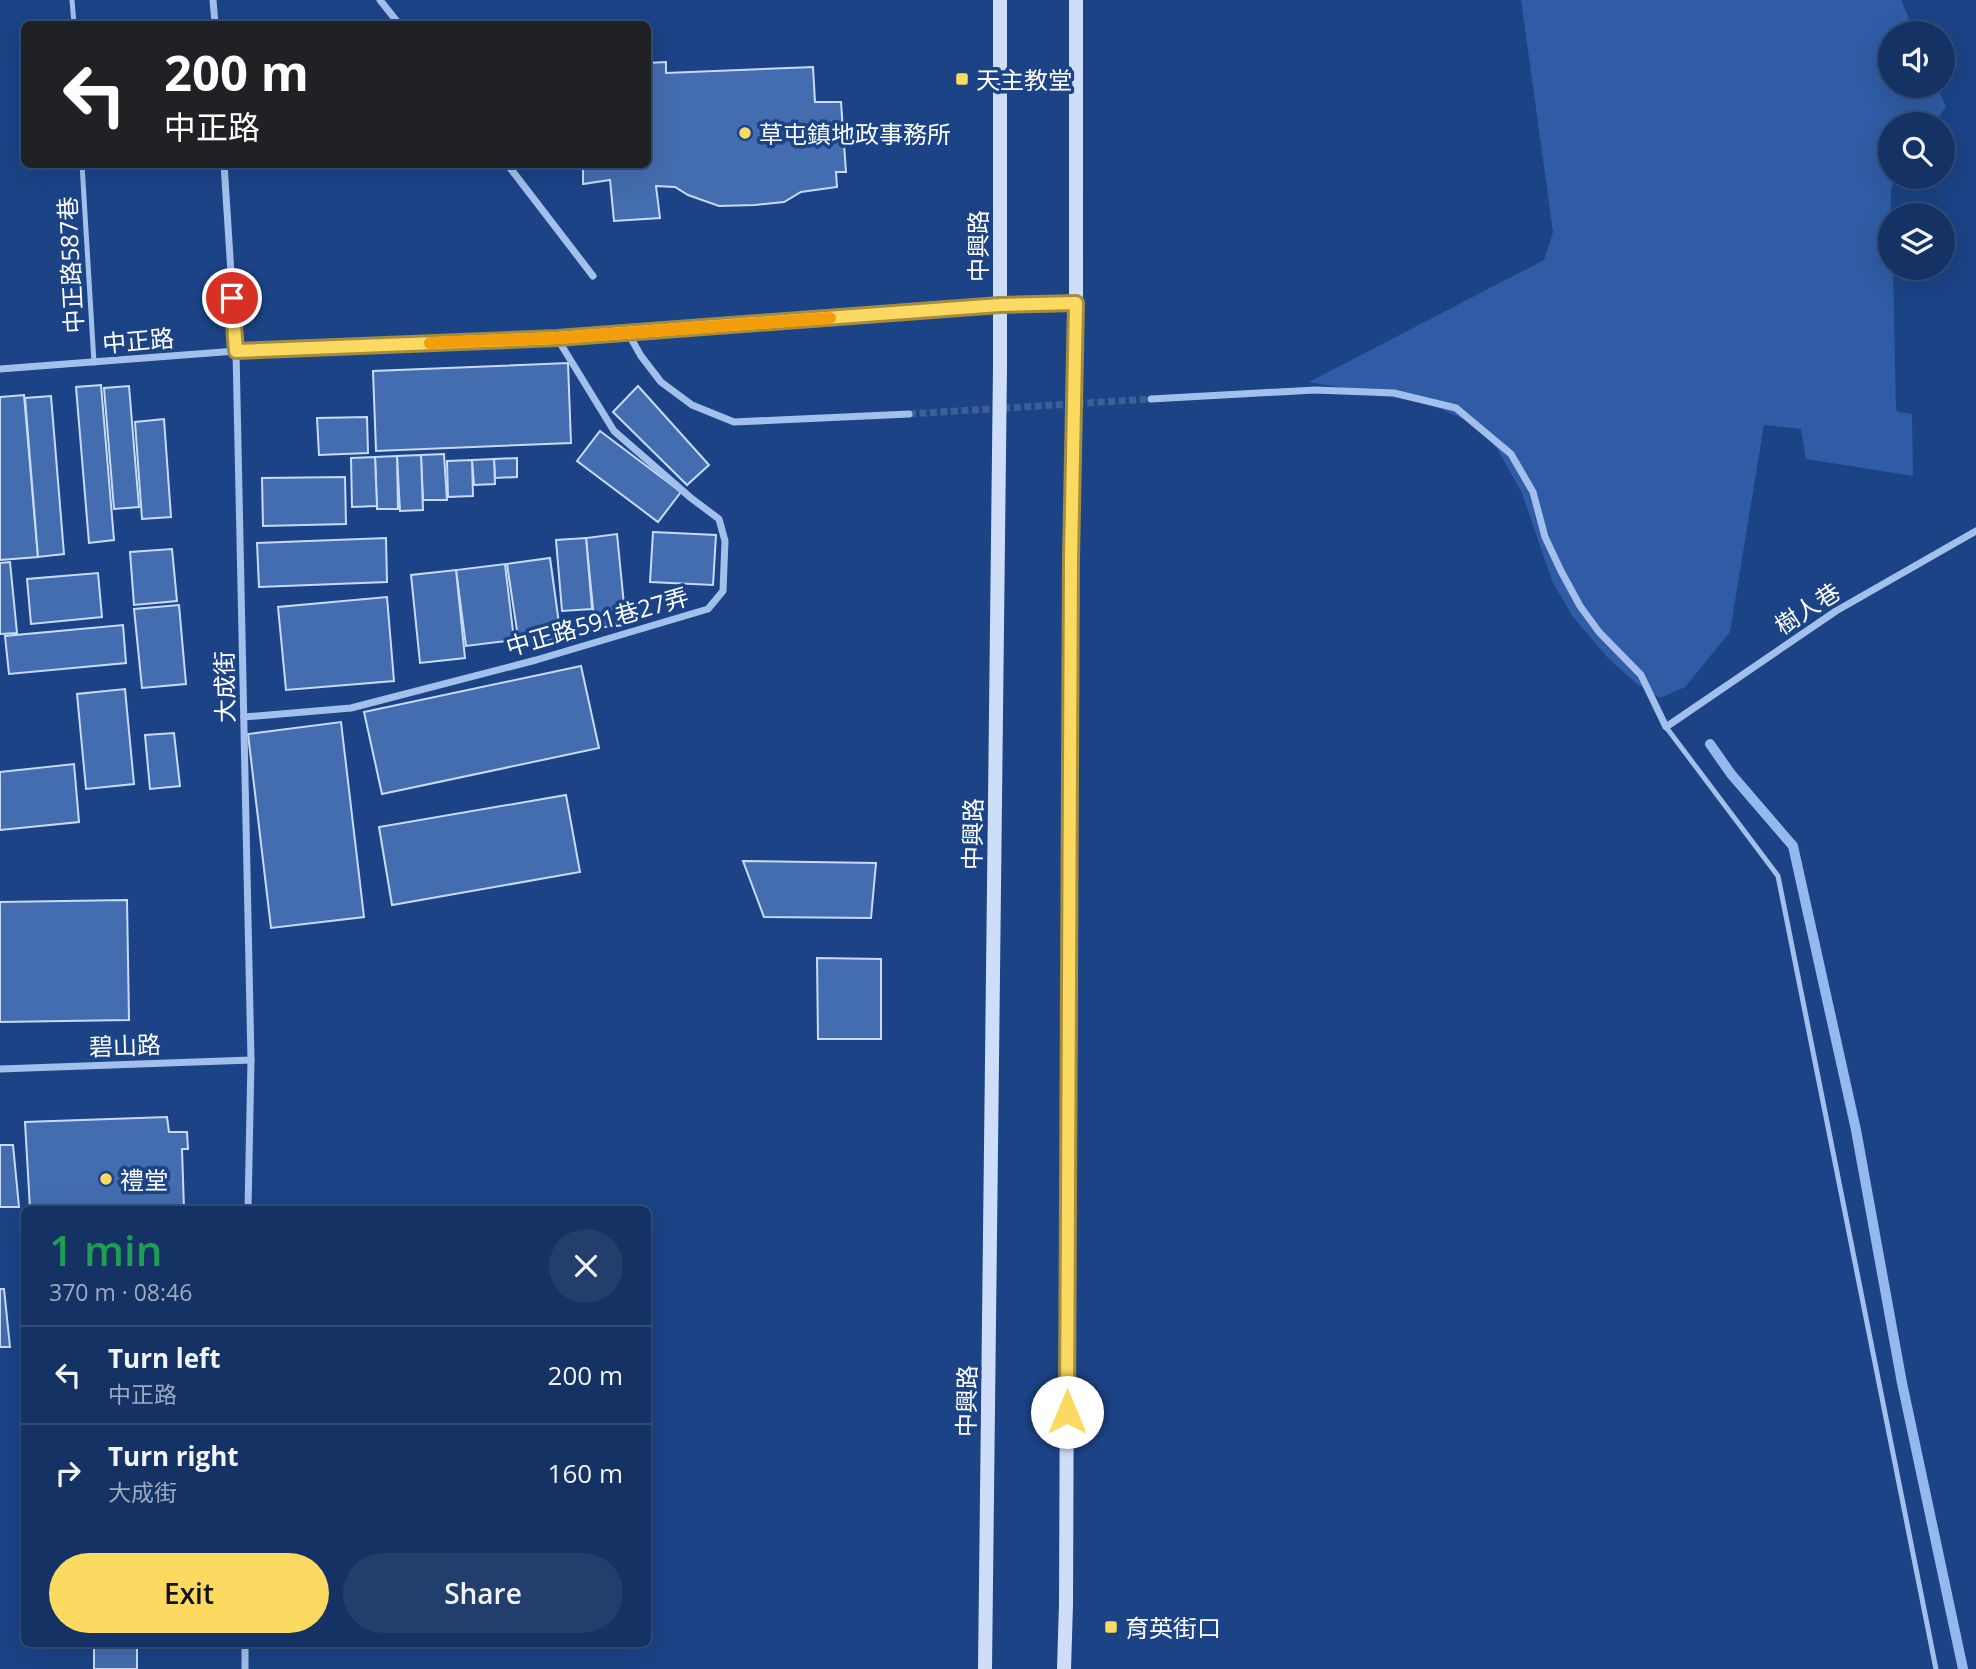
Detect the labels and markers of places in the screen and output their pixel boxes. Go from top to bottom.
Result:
place label: 天主教堂 [976,63,1072,96]
marker: 天主教堂 [954,71,970,87]
place label: 草屯鎮地政事務所 [759,117,951,150]
marker: 草屯鎮地政事務所 [737,125,753,141]
pin [202,268,262,328]
place label: 禮堂 [120,1163,168,1196]
marker: 禮堂 [98,1171,114,1187]
place label: 育英街口 [1125,1611,1221,1644]
marker: 育英街口 [1103,1619,1119,1635]

